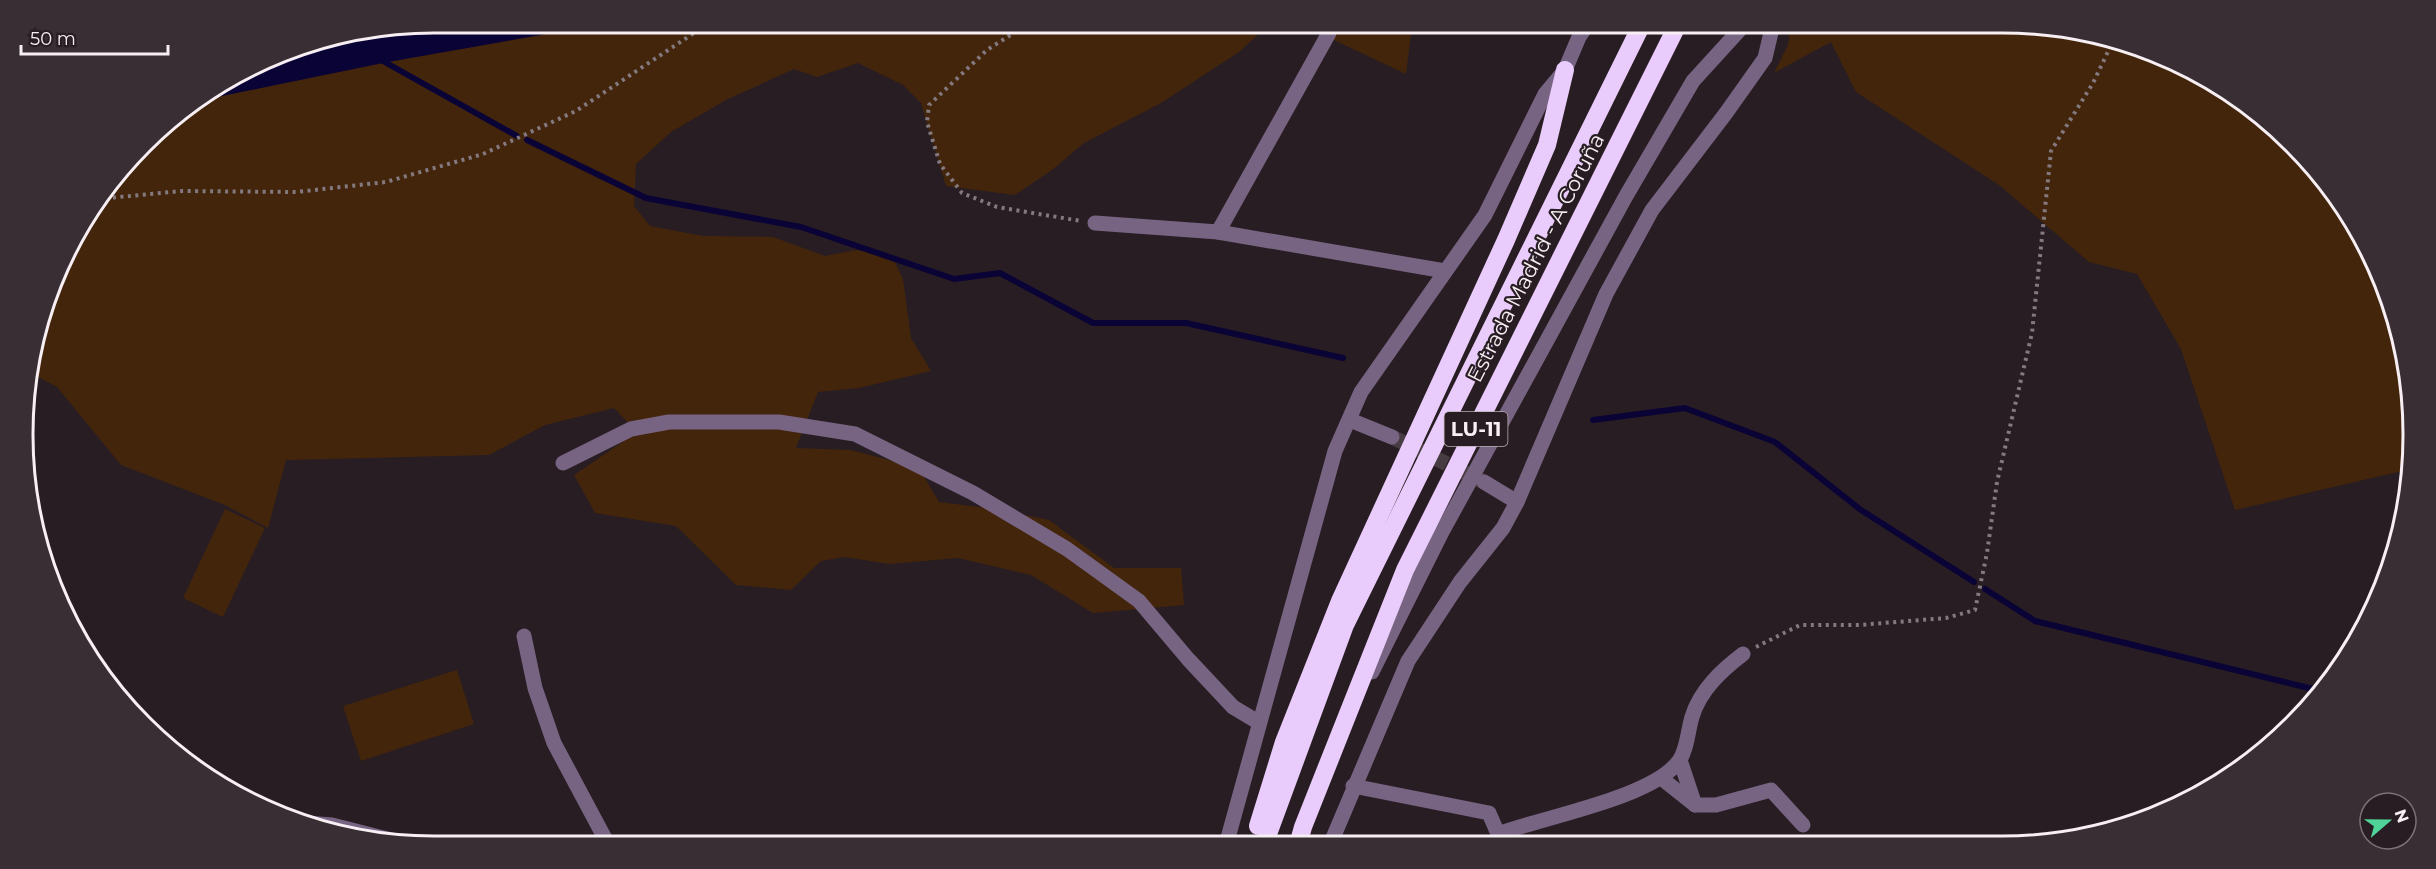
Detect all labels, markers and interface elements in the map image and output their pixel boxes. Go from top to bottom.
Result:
scale bar [21,18,168,56]
text: 50 m [30,28,76,50]
street label: Estrada Madrid - A Coruña [1462,129,1609,386]
road number: LU-11 [1444,412,1508,446]
north arrow [2358,791,2418,851]
text: N [2390,807,2413,825]

